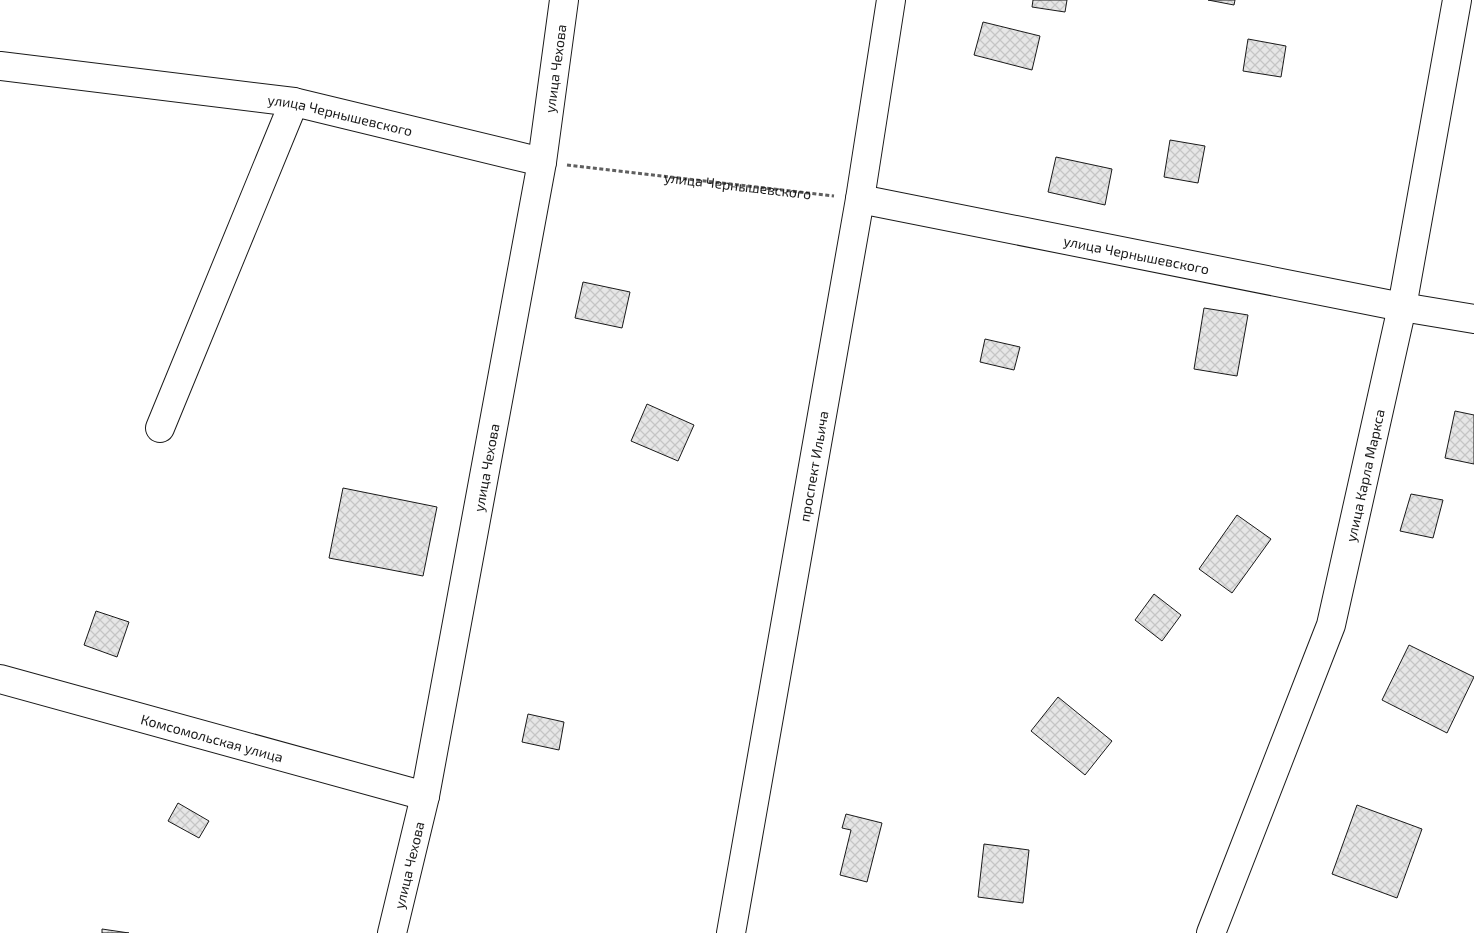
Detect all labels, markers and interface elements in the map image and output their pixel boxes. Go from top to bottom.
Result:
street label: улица Чехова [540,23,569,114]
street label: улица Чернышевского [267,90,415,139]
street label: улица Чернышевского [663,168,812,202]
street label: улица Чернышевского [1062,231,1211,277]
street label: улица Карла Маркса [1341,407,1388,543]
street label: проспект Ильича [795,409,831,523]
street label: улица Чехова [469,422,502,513]
street label: Комсомольская улица [139,710,285,765]
street label: улица Чехова [390,820,427,910]

